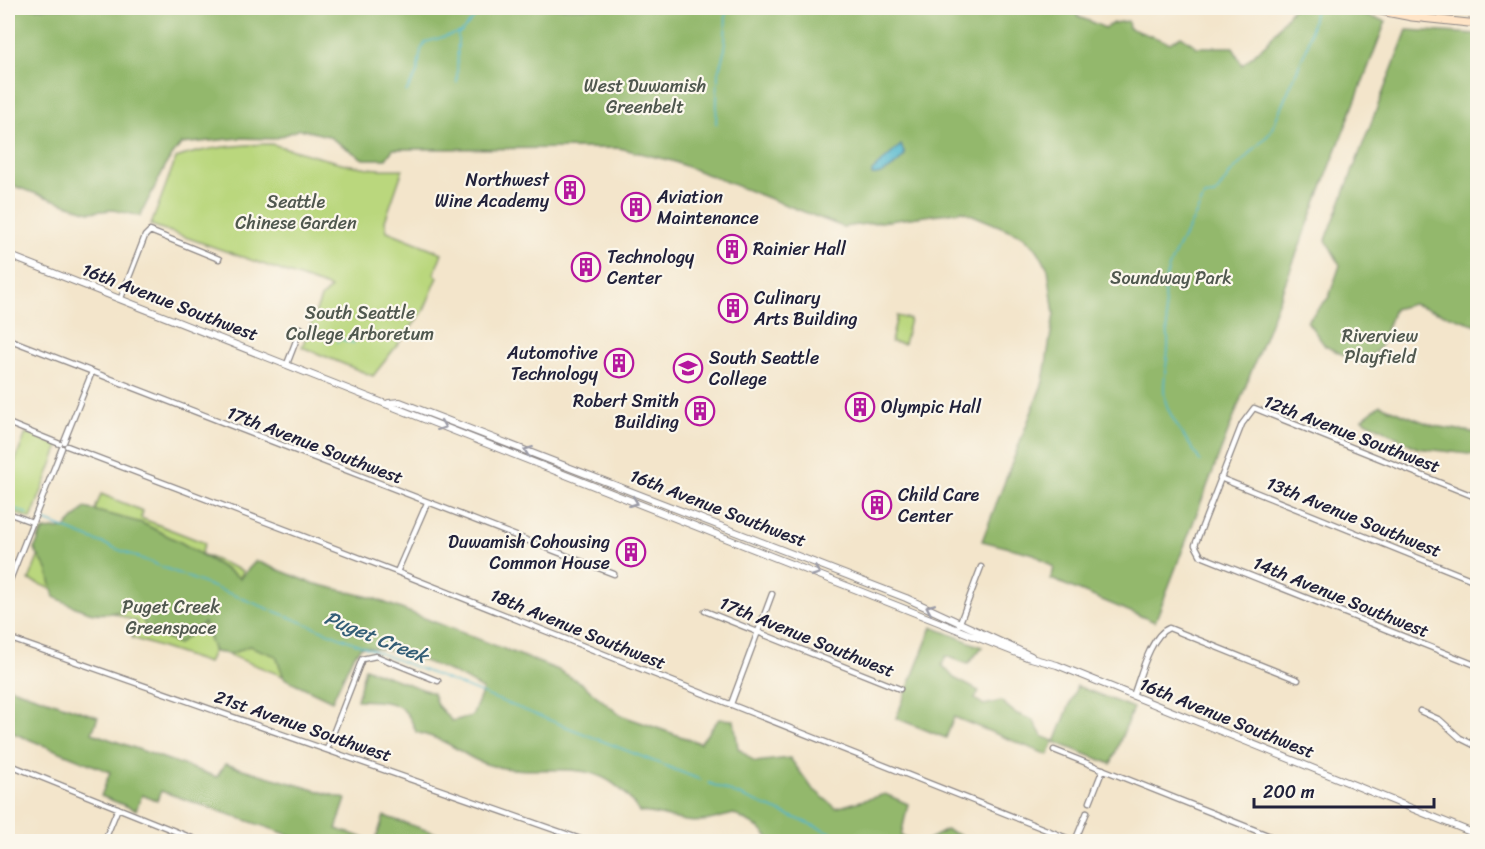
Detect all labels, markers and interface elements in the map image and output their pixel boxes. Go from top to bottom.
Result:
park label: West Duwamish Greenbelt [584,70,706,123]
place label: Northwest Wine Academy [435,164,550,217]
building icon: Northwest Wine Academy [554,174,586,206]
place label: Aviation Maintenance [656,181,759,234]
park label: Seattle Chinese Garden [235,186,357,239]
building icon: Aviation Maintenance [620,191,652,223]
building icon: Rainier Hall [716,233,748,265]
place label: Rainier Hall [753,233,847,265]
place label: Technology Center [607,241,695,294]
building icon: Technology Center [570,251,602,283]
street label: 16th Avenue Southwest [77,254,263,350]
park label: Soundway Park [1110,262,1232,294]
place label: Culinary Arts Building [753,282,858,335]
building icon: Culinary Arts Building [717,292,749,324]
park label: South Seattle College Arboretum [286,297,434,350]
park label: Riverview Playfield [1342,320,1419,373]
place label: Automotive Technology [506,337,599,390]
place label: South Seattle College [709,342,819,395]
building icon: Automotive Technology [603,347,635,379]
school or university icon: South Seattle College [672,352,704,384]
place label: Robert Smith Building [573,385,679,438]
street label: 12th Avenue Southwest [1259,386,1445,482]
building icon: Olympic Hall [844,391,876,423]
place label: Olympic Hall [881,391,982,423]
building icon: Robert Smith Building [684,395,716,427]
street label: 17th Avenue Southwest [222,397,408,493]
one-way arrow [436,419,446,432]
one-way arrow [523,445,534,458]
street label: 16th Avenue Southwest [625,460,811,556]
street label: 13th Avenue Southwest [1262,467,1447,567]
place label: Child Care Center [898,479,980,532]
building icon: Child Care Center [861,489,893,521]
one-way arrow [628,495,639,507]
place label: Duwamish Cohousing Common House [448,526,610,579]
building icon: Duwamish Cohousing Common House [615,536,647,568]
street label: 14th Avenue Southwest [1248,547,1434,647]
one-way arrow [810,565,821,578]
street label: 18th Avenue Southwest [485,579,671,679]
street label: 17th Avenue Southwest [714,587,900,687]
park label: Puget Creek Greenspace [122,591,220,644]
water label: Puget Creek [319,600,435,674]
one-way arrow [926,603,937,615]
street label: 16th Avenue Southwest [1134,668,1320,768]
street label: 21st Avenue Southwest [210,681,396,771]
scale bar [1254,771,1434,809]
text: 200 m [1263,776,1315,808]

